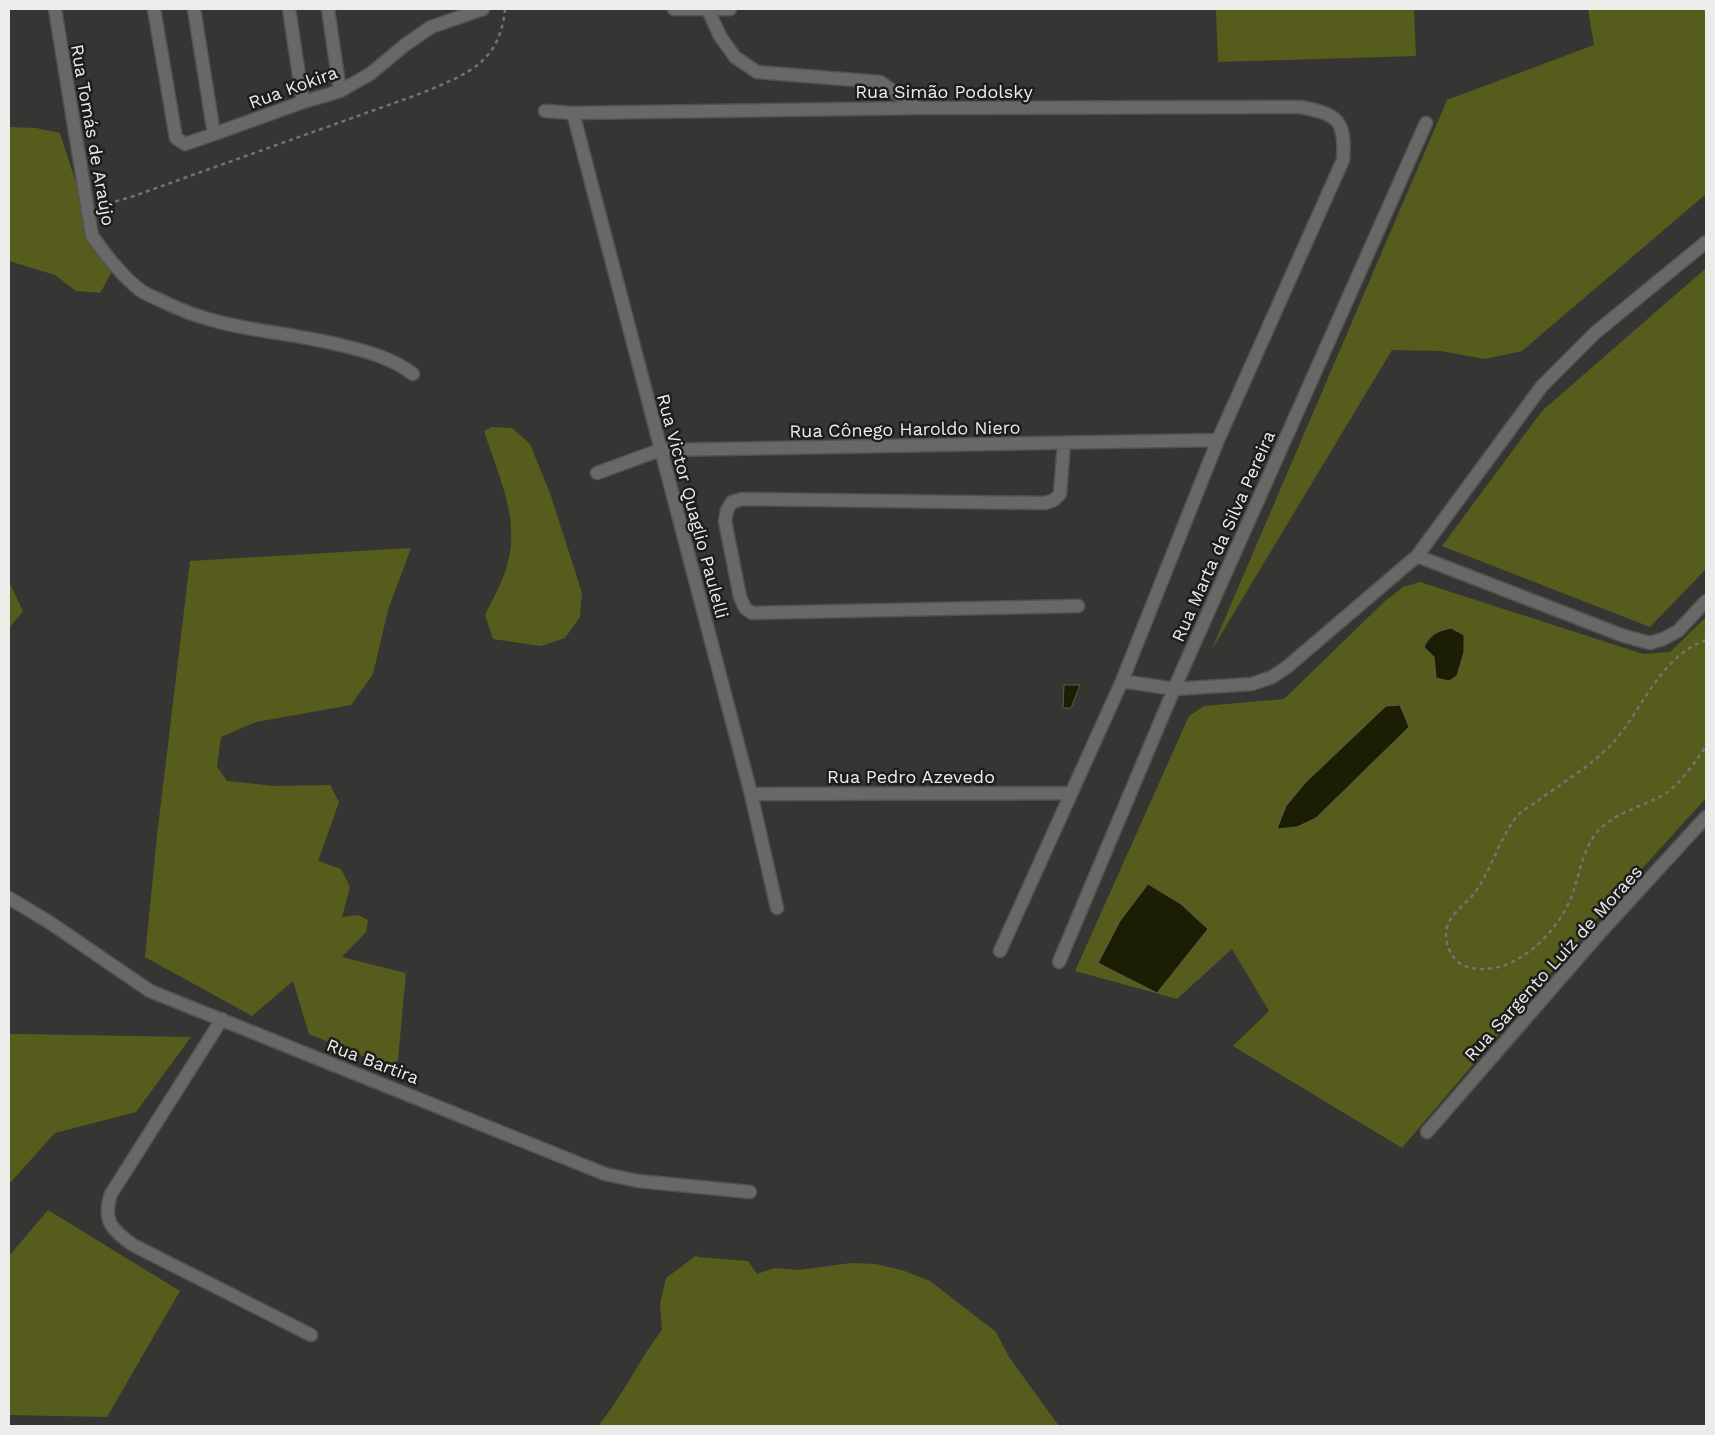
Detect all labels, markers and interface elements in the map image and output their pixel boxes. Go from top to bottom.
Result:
street label: Rua Tomás de Araújo [67,43,119,227]
street label: Rua Kokira [246,61,340,113]
street label: Rua Simão Podolsky [855,81,1033,102]
street label: Rua Victor Quaglio Paulelli [653,391,733,621]
street label: Rua Cônego Haroldo Niero [789,416,1021,442]
street label: Rua Marta da Silva Pereira [1167,427,1279,645]
street label: Rua Pedro Azevedo [827,766,995,787]
street label: Rua Sargento Luíz de Moraes [1460,861,1646,1065]
street label: Rua Bartira [324,1034,422,1088]

